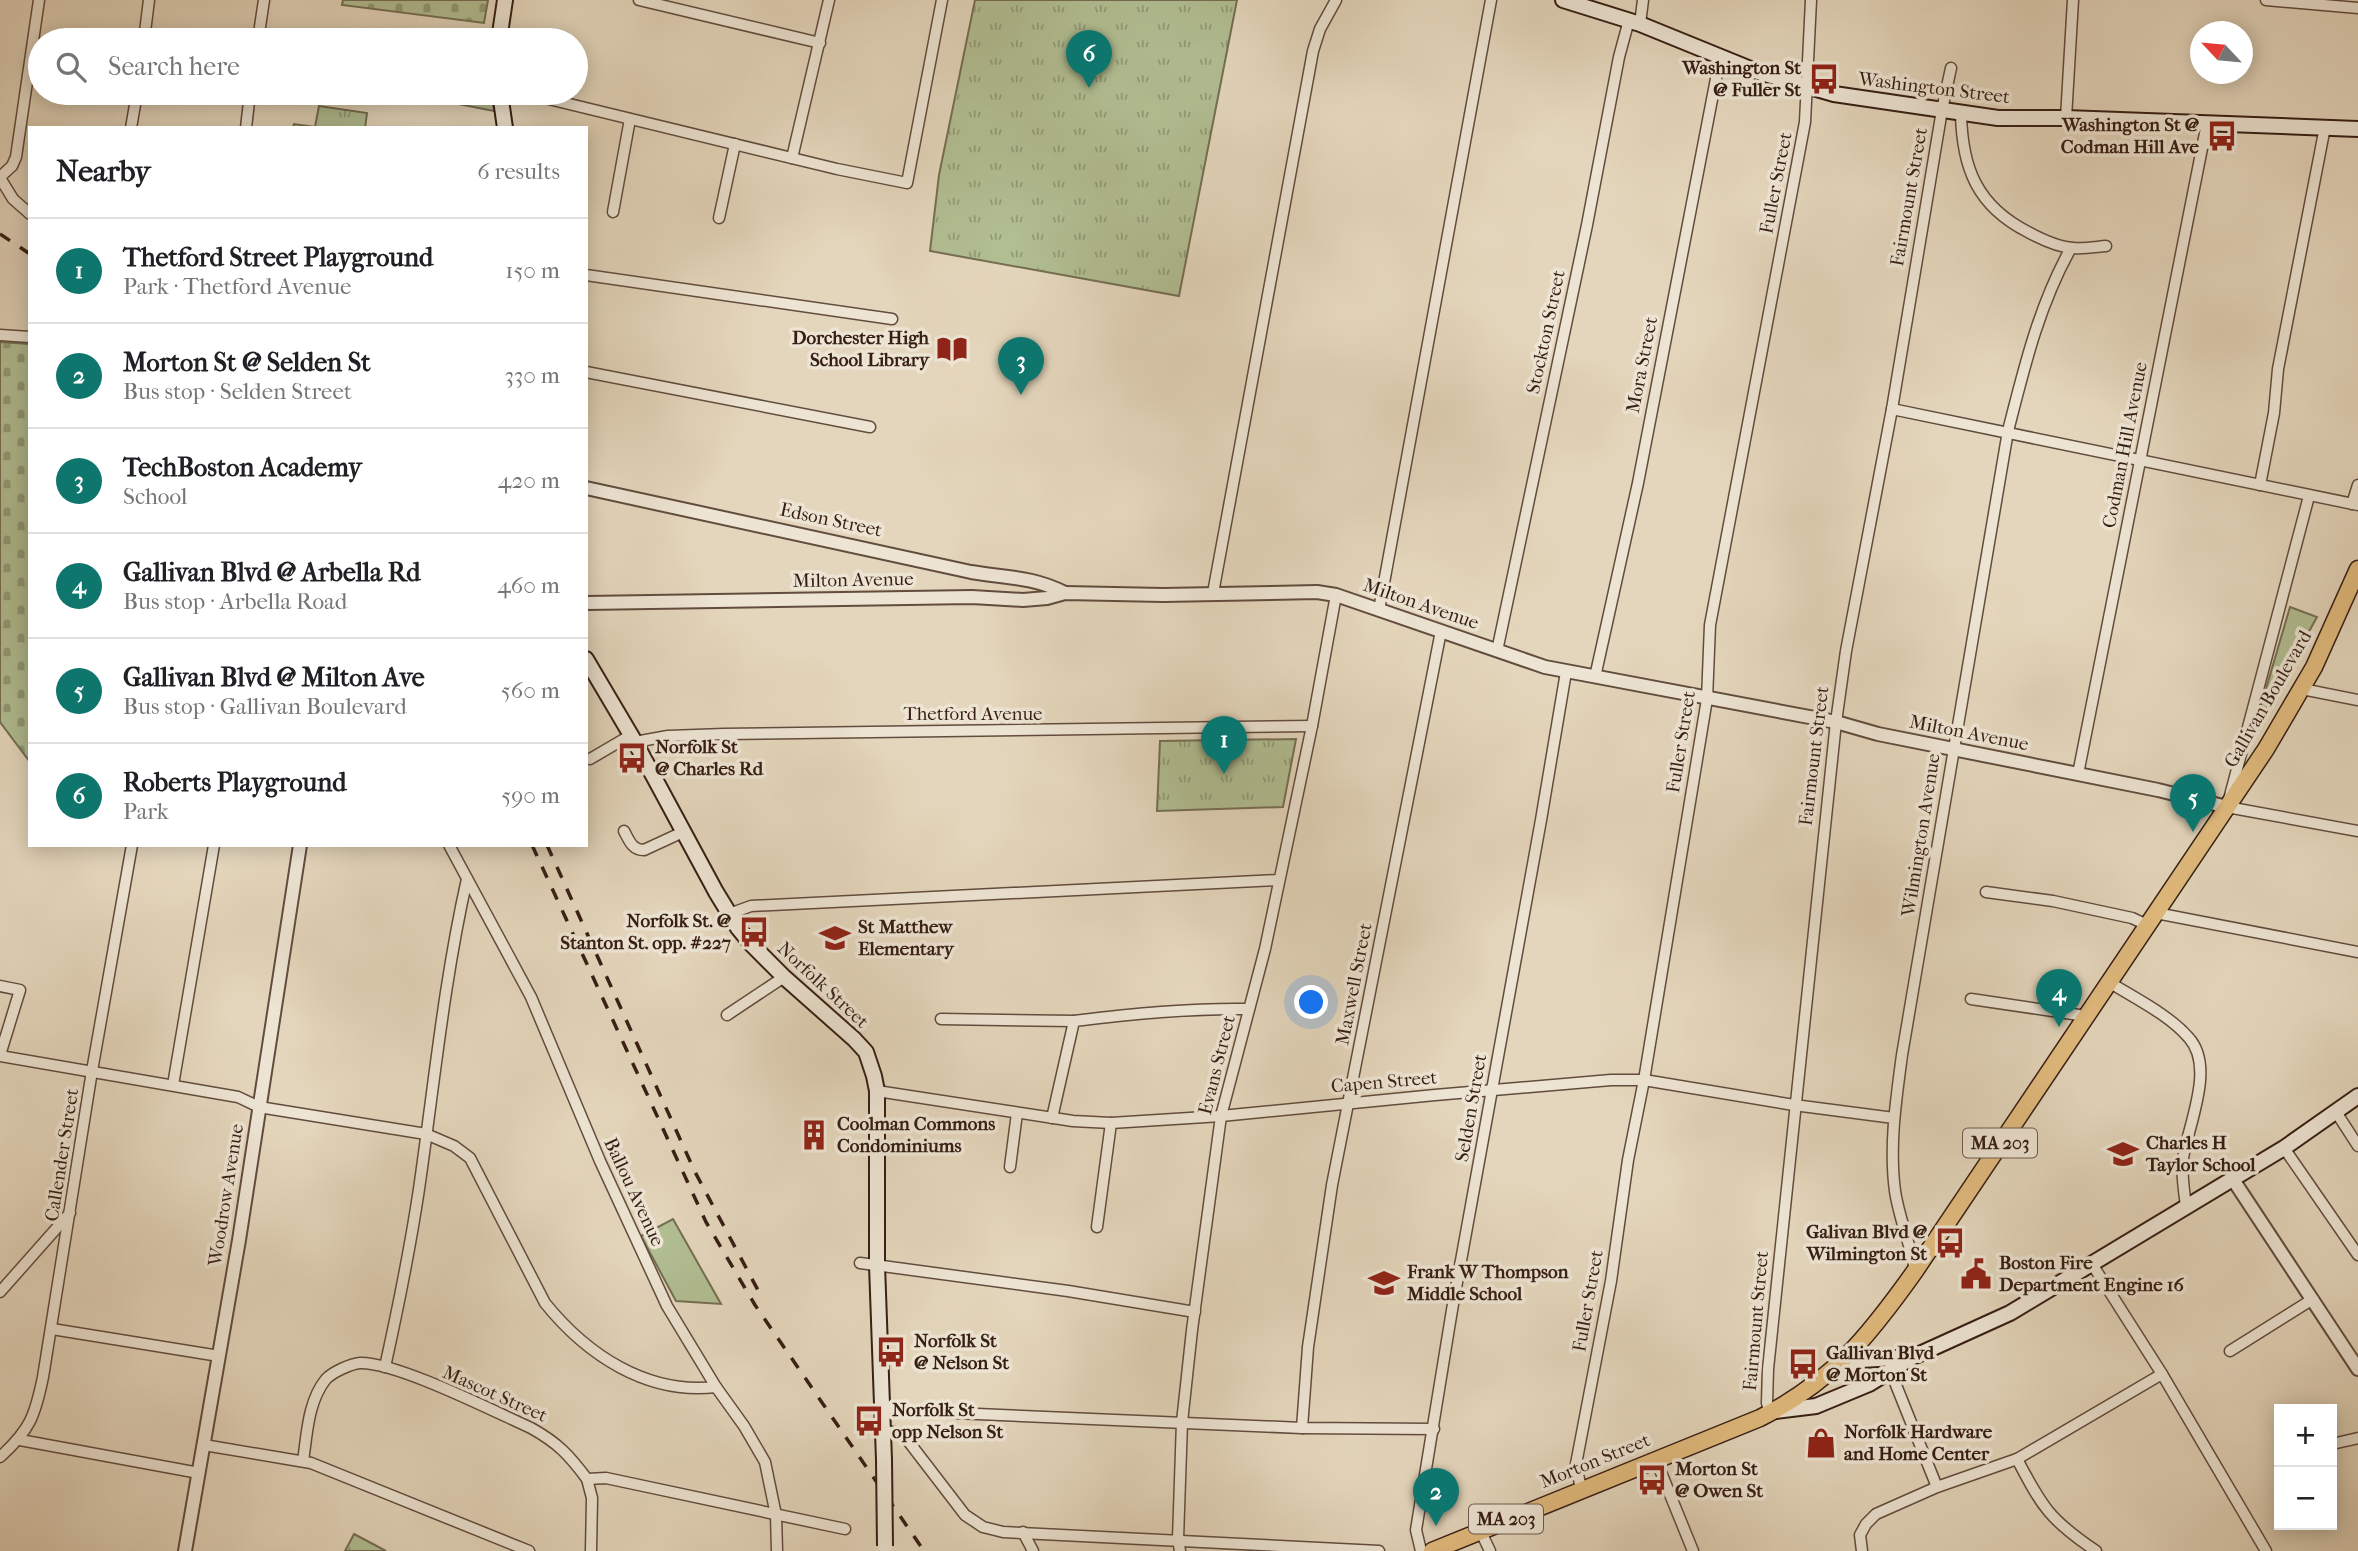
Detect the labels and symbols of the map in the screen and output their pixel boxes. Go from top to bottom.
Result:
north arrow [2190,21,2253,84]
pin: 6 [1066,30,1112,88]
place label: Washington St @ Fuller St [1681,57,1801,101]
bus stop icon: Washington St @ Fuller St [1807,62,1841,96]
street label: Washington Street [1856,68,2011,108]
place label: Washington St @ Codman Hill Ave [2061,114,2200,158]
bus stop icon: Washington St @ Codman Hill Ave [2205,119,2239,153]
street label: Fairmount Street [1886,126,1932,268]
street label: Fuller Street [1755,130,1797,236]
street label: Stockton Street [1522,268,1570,396]
street label: Mora Street [1622,315,1662,415]
place label: Dorchester High School Library [792,327,930,371]
library icon: Dorchester High School Library [935,332,969,366]
pin: 3 [998,337,1044,395]
street label: Codman Hill Avenue [2098,360,2152,530]
street label: Edson Street [778,498,884,542]
street label: Milton Avenue [792,568,914,592]
street label: Milton Avenue [1360,574,1482,634]
street label: Gallivan Boulevard [2220,626,2316,771]
street label: Fairmount Street [1795,685,1833,827]
street label: Fuller Street [1662,689,1700,795]
street label: Thetford Avenue [904,703,1042,725]
street label: Milton Avenue [1908,711,2030,755]
pin: 1 [1201,716,1247,774]
place label: Norfolk St @ Charles Rd [655,736,764,780]
bus stop icon: Norfolk St @ Charles Rd [615,741,649,775]
street label: Wilmington Avenue [1897,752,1945,919]
pin: 5 [2170,774,2216,832]
place label: Norfolk St. @ Stanton St. opp. #227 [560,910,732,954]
bus stop icon: Norfolk St. @ Stanton St. opp. #227 [737,915,771,949]
place label: St Matthew Elementary [858,916,955,960]
school or university icon: St Matthew Elementary [818,921,852,955]
street label: Maxwell Street [1331,921,1377,1047]
street label: Norfolk Street [773,937,873,1033]
pin: 4 [2036,969,2082,1027]
your location [1294,985,1328,1019]
street label: Evans Street [1194,1013,1240,1117]
street label: Selden Street [1451,1052,1491,1164]
street label: Capen Street [1330,1066,1438,1098]
street label: Callender Street [41,1087,83,1223]
place label: Coolman Commons Condominiums [837,1113,995,1157]
building icon: Coolman Commons Condominiums [797,1118,831,1152]
street label: Woodrow Avenue [204,1122,248,1269]
road number: MA 203 [1963,1128,2037,1158]
place label: Charles H Taylor School [2145,1132,2256,1176]
street label: Ballou Avenue [599,1134,669,1250]
school or university icon: Charles H Taylor School [2106,1137,2140,1171]
place label: Galivan Blvd @ Wilmington St [1806,1221,1928,1265]
bus stop icon: Galivan Blvd @ Wilmington St [1933,1226,1967,1260]
street label: Fuller Street [1568,1248,1608,1354]
street label: Fairmount Street [1739,1250,1773,1392]
place label: Boston Fire Department Engine 16 [1999,1252,2184,1296]
public building icon: Boston Fire Department Engine 16 [1959,1257,1993,1291]
place label: Frank W Thompson Middle School [1406,1261,1570,1305]
school or university icon: Frank W Thompson Middle School [1367,1266,1401,1300]
place label: Norfolk St @ Nelson St [914,1330,1009,1374]
bus stop icon: Norfolk St @ Nelson St [874,1335,908,1369]
place label: Gallivan Blvd @ Morton St [1826,1342,1935,1386]
bus stop icon: Gallivan Blvd @ Morton St [1786,1347,1820,1381]
street label: Mascot Street [439,1361,551,1427]
place label: Norfolk St opp Nelson St [892,1399,1003,1443]
bus stop icon: Norfolk St opp Nelson St [852,1404,886,1438]
place label: Norfolk Hardware and Home Center [1844,1421,1993,1465]
shop icon: Norfolk Hardware and Home Center [1804,1426,1838,1460]
street label: Morton Street [1537,1429,1653,1493]
place label: Morton St @ Owen St [1674,1458,1763,1502]
bus stop icon: Morton St @ Owen St [1635,1463,1669,1497]
pin: 2 [1413,1468,1459,1526]
road number: MA 203 [1469,1504,1543,1534]

